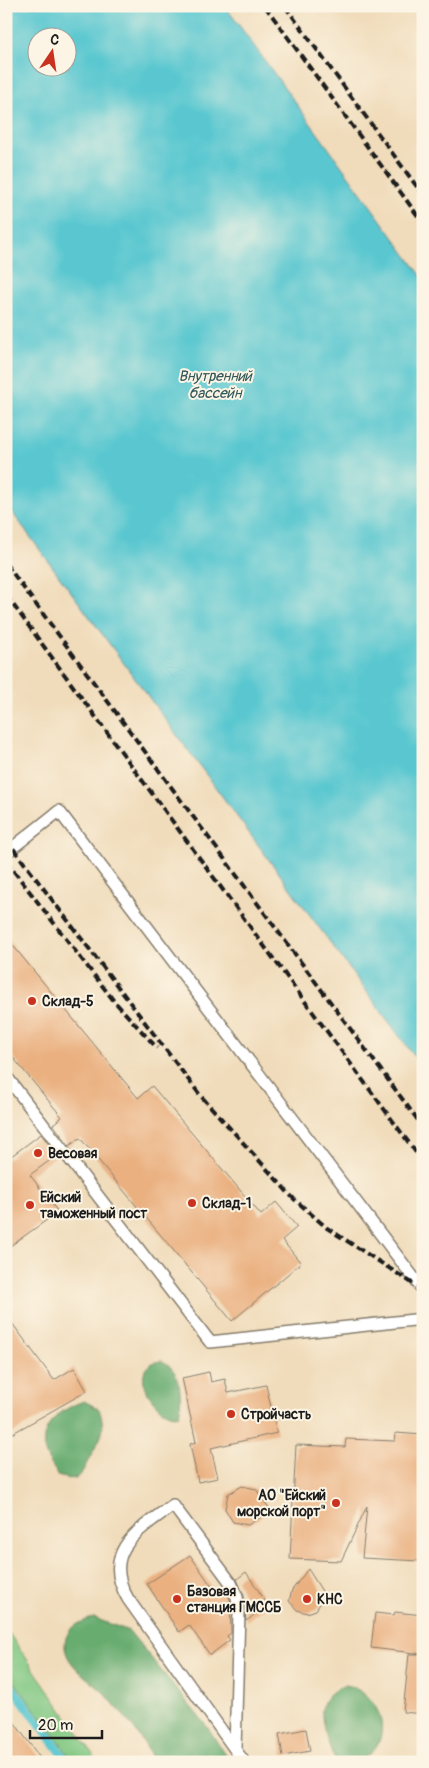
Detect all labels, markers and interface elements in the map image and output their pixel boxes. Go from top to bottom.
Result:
north arrow [28,28,78,78]
text: С [49,31,61,49]
water label: Внутренний бассейн [178,367,253,403]
place label: Склад-5 [42,993,94,1010]
marker: Склад-5 [26,995,38,1007]
place label: Весовая [48,1145,98,1162]
marker: Весовая [32,1147,44,1159]
place label: Ейский таможенный пост [40,1189,148,1222]
place label: Склад-1 [202,1195,252,1212]
marker: Склад-1 [186,1197,198,1209]
marker: Ейский таможенный пост [24,1199,36,1211]
place label: Стройчасть [241,1406,311,1423]
marker: Стройчасть [225,1408,237,1420]
place label: АО "Ейский морской порт" [237,1487,326,1520]
marker: АО "Ейский морской порт" [330,1497,342,1509]
place label: Базовая станция ГМССБ [186,1583,281,1616]
place label: КНС [317,1591,343,1608]
marker: Базовая станция ГМССБ [171,1593,183,1605]
marker: КНС [301,1593,313,1605]
scale bar [30,1708,102,1740]
text: 20 m [38,1716,73,1735]

